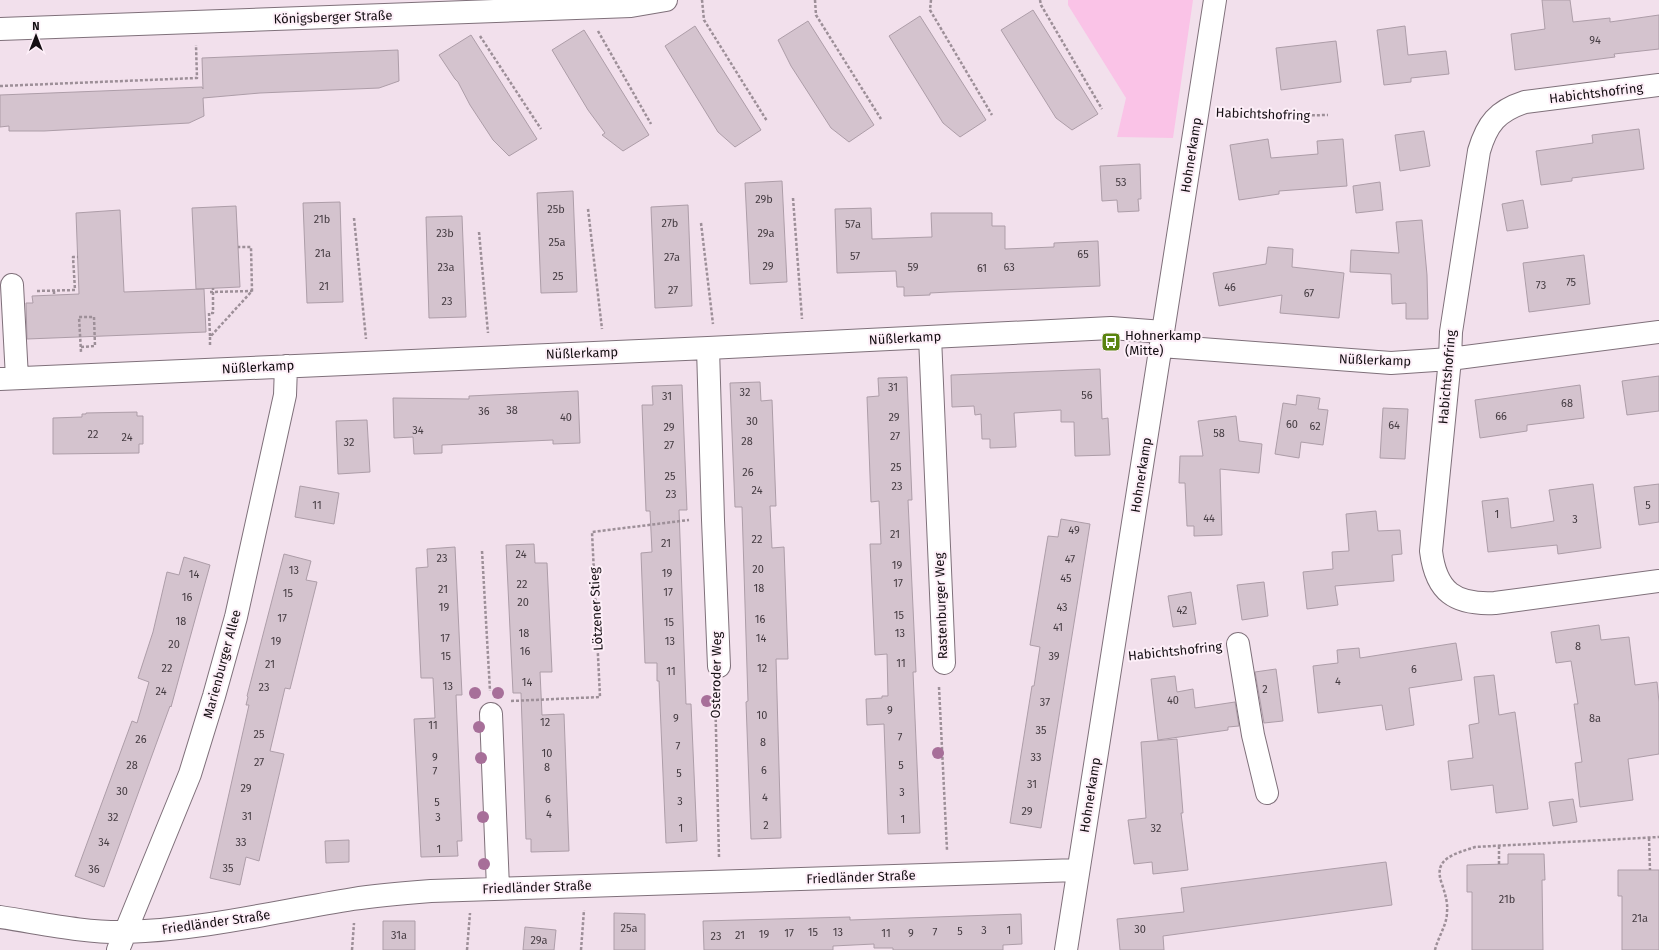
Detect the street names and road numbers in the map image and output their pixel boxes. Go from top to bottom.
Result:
street label: Königsberger Straße [273,7,393,27]
street label: Habichtshofring [1548,80,1644,106]
street label: Habichtshofring [1216,105,1311,123]
street label: Hohnerkamp [1178,116,1204,194]
street label: Nüßlerkamp [868,329,942,347]
street label: Habichtshofring [1435,329,1459,425]
street label: Nüßlerkamp [546,344,618,362]
street label: Nüßlerkamp [1339,351,1411,369]
street label: Nüßlerkamp [221,358,295,376]
street label: Hohnerkamp [1128,436,1154,514]
street label: Rastenburger Weg [932,552,950,660]
street label: Lötzener Stieg [586,567,606,651]
street label: Marienburger Allee [200,608,244,720]
street label: Osteroder Weg [708,631,724,718]
street label: Habichtshofring [1127,639,1223,663]
street label: Hohnerkamp [1077,756,1103,834]
street label: Friedländer Straße [806,868,916,886]
street label: Friedländer Straße [482,878,592,896]
street label: Friedländer Straße [161,907,271,937]

